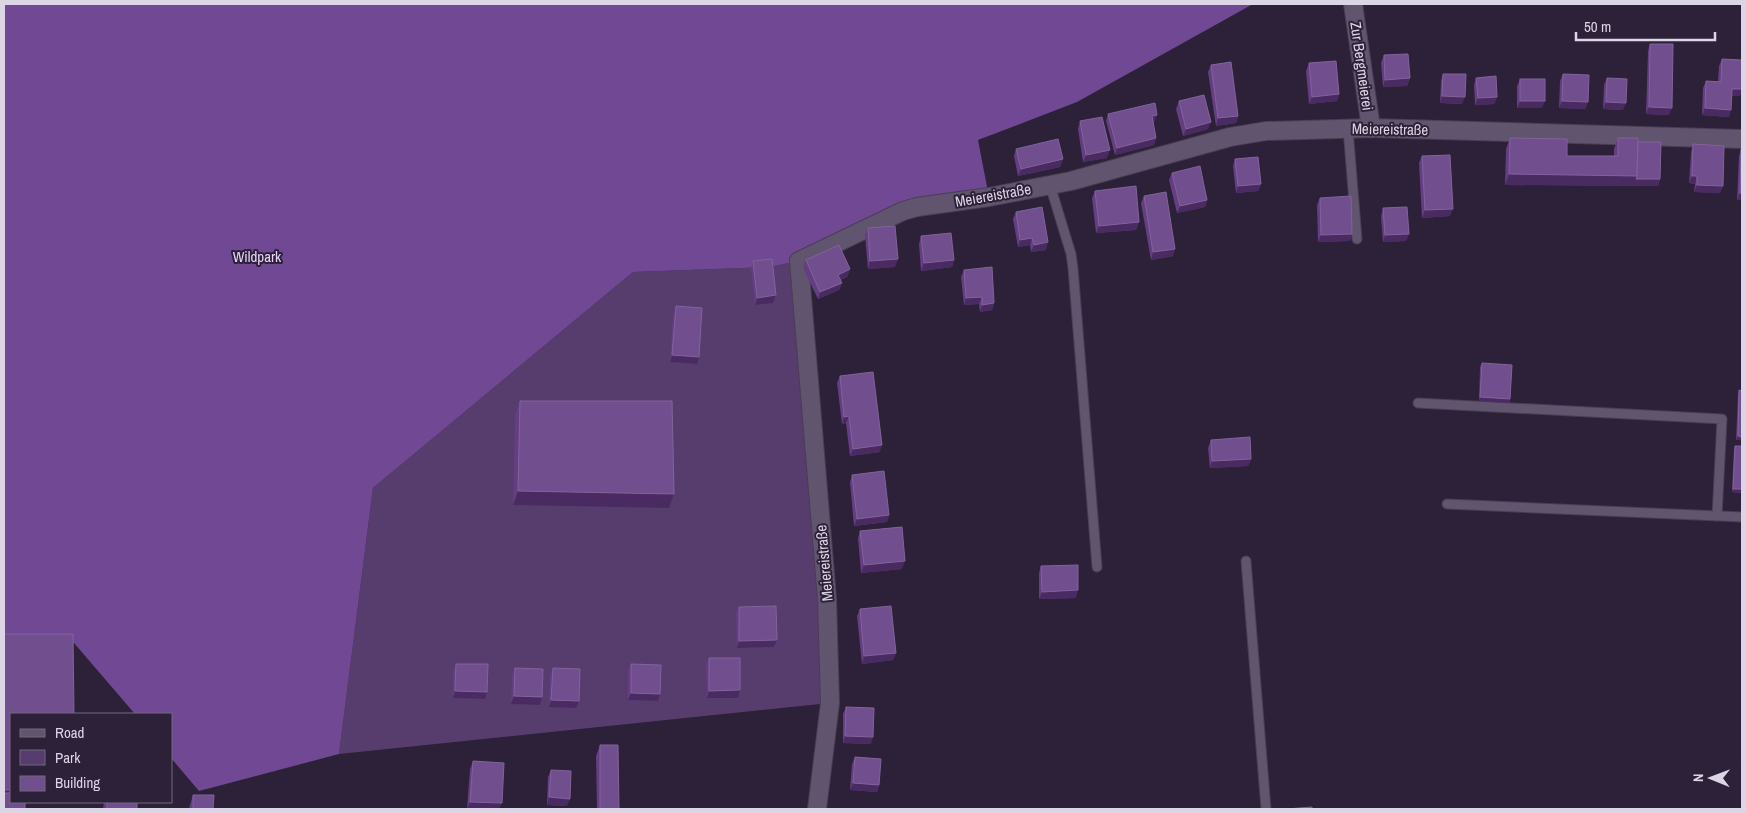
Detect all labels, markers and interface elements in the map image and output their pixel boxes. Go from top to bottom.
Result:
scale bar [1576,10,1715,42]
text: 50 m [1584,16,1611,37]
street label: Zur Bergmeierei [1345,20,1379,112]
street label: Meiereistraße [1352,118,1429,140]
street label: Meiereistraße [953,178,1033,212]
park label: Wildpark [233,246,282,267]
street label: Meiereistraße [810,524,838,602]
legend [10,713,172,803]
text: Road [55,722,84,743]
text: Park [55,747,81,768]
north arrow [1686,753,1736,803]
text: Building [55,772,100,793]
text: N [1689,773,1707,782]

